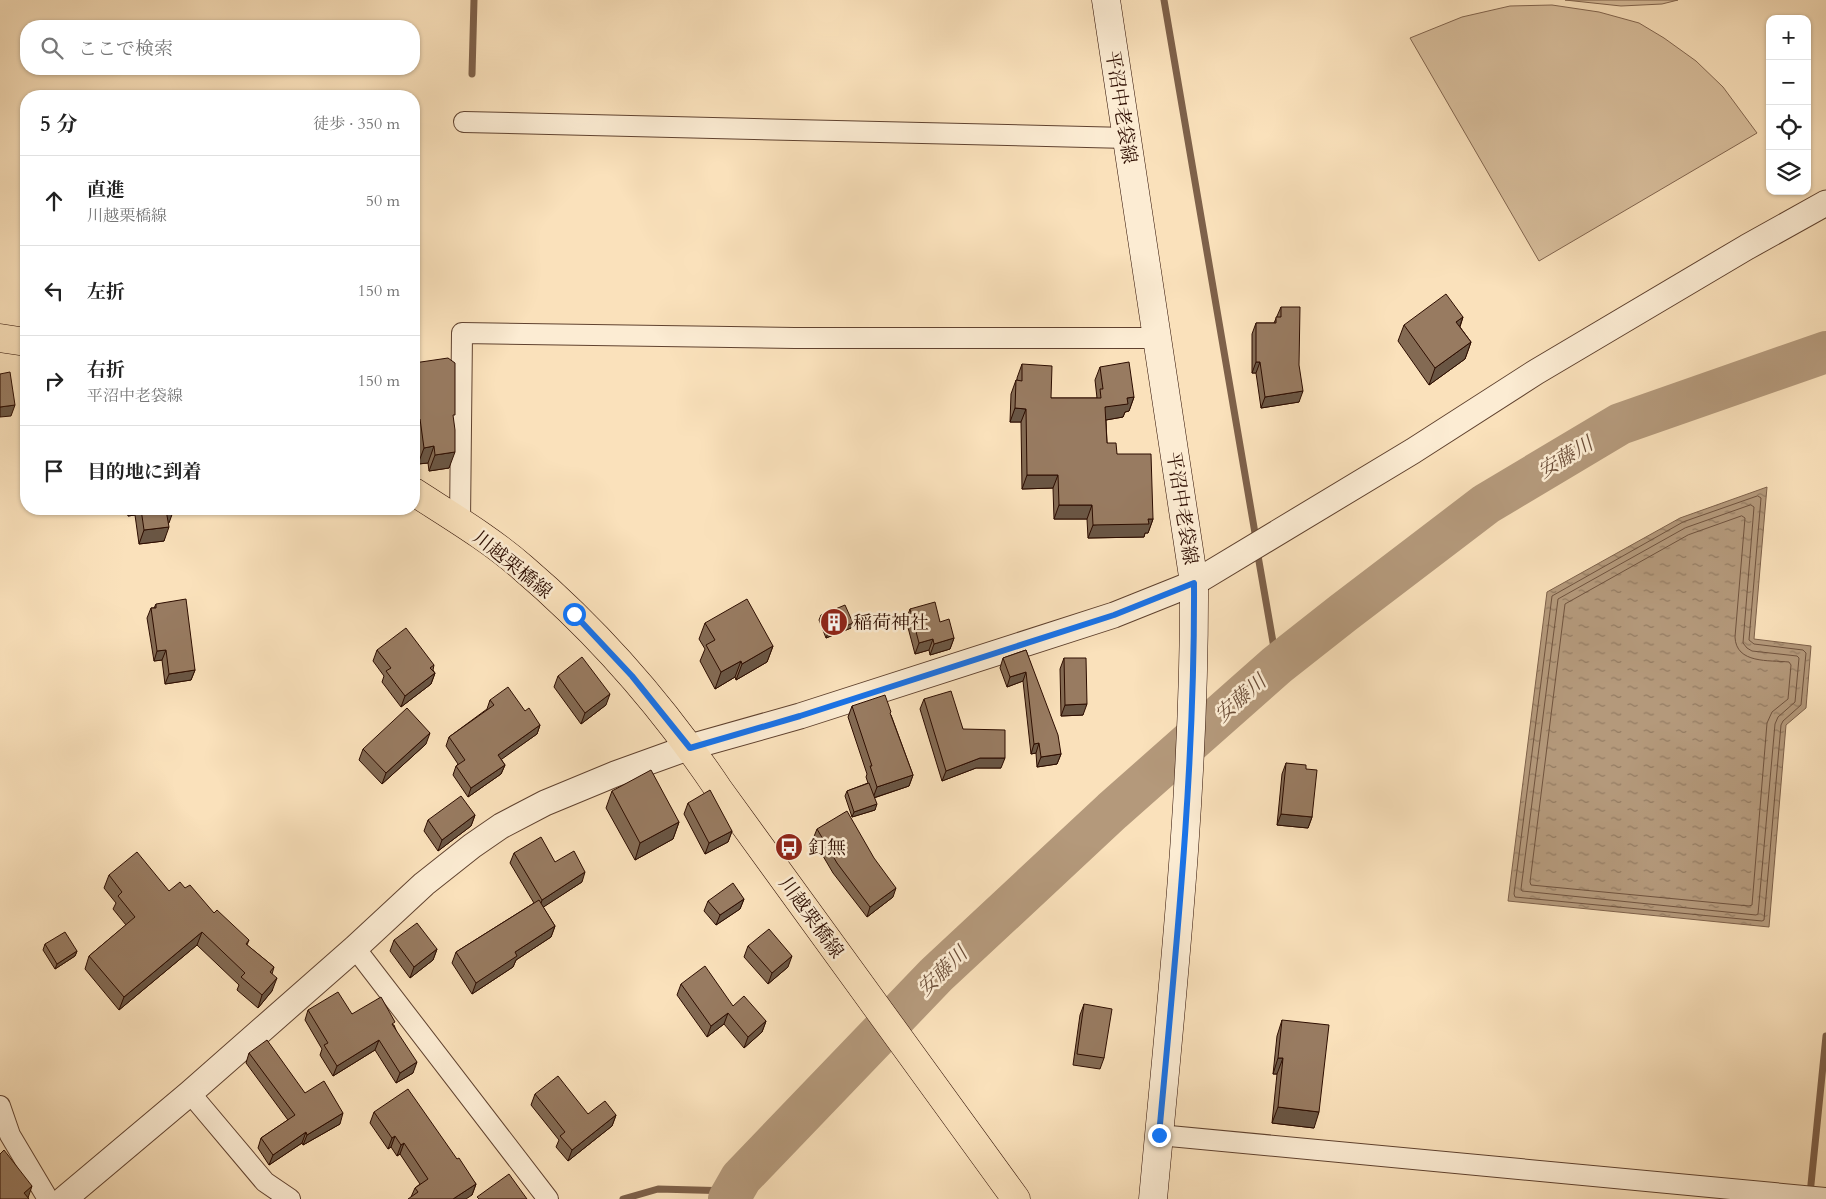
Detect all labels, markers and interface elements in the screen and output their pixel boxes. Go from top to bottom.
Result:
map controls [1766,15,1811,195]
button: + [1766,15,1811,60]
search box [20,20,420,75]
icon: search [38,34,66,62]
text: ここで検索 [78,36,173,62]
street label: 平沼中老袋線 [1099,49,1143,165]
button: − [1766,60,1811,105]
button: locate [1766,105,1811,150]
text: 5 分 [40,110,77,139]
text: 徒歩 · 350 m [313,113,400,135]
button: layers [1766,150,1811,195]
text: 直進 [87,177,125,203]
icon: ahead [40,187,68,215]
text: 50 m [366,190,400,212]
text: 川越栗橋線 [87,205,167,227]
icon: left [40,277,68,305]
text: 左折 [87,279,125,305]
text: 150 m [358,280,400,302]
text: 右折 [87,357,125,383]
icon: right [40,367,68,395]
text: 150 m [358,370,400,392]
text: 平沼中老袋線 [87,385,183,407]
water label: 安藤川 [1533,429,1600,484]
street label: 平沼中老袋線 [1160,450,1204,566]
icon: arrive [40,457,68,485]
text: 目的地に到着 [87,459,201,485]
street label: 川越栗橋線 [467,525,557,605]
route start [563,603,586,626]
building icon: 稲荷神社 [819,607,849,637]
place label: 稲荷神社 [853,610,929,636]
water label: 安藤川 [1209,667,1273,728]
bus stop icon: 釘無 [774,832,804,862]
place label: 釘無 [808,835,846,861]
street label: 川越栗橋線 [773,872,850,964]
water label: 安藤川 [911,939,975,1002]
route end [1148,1124,1171,1147]

